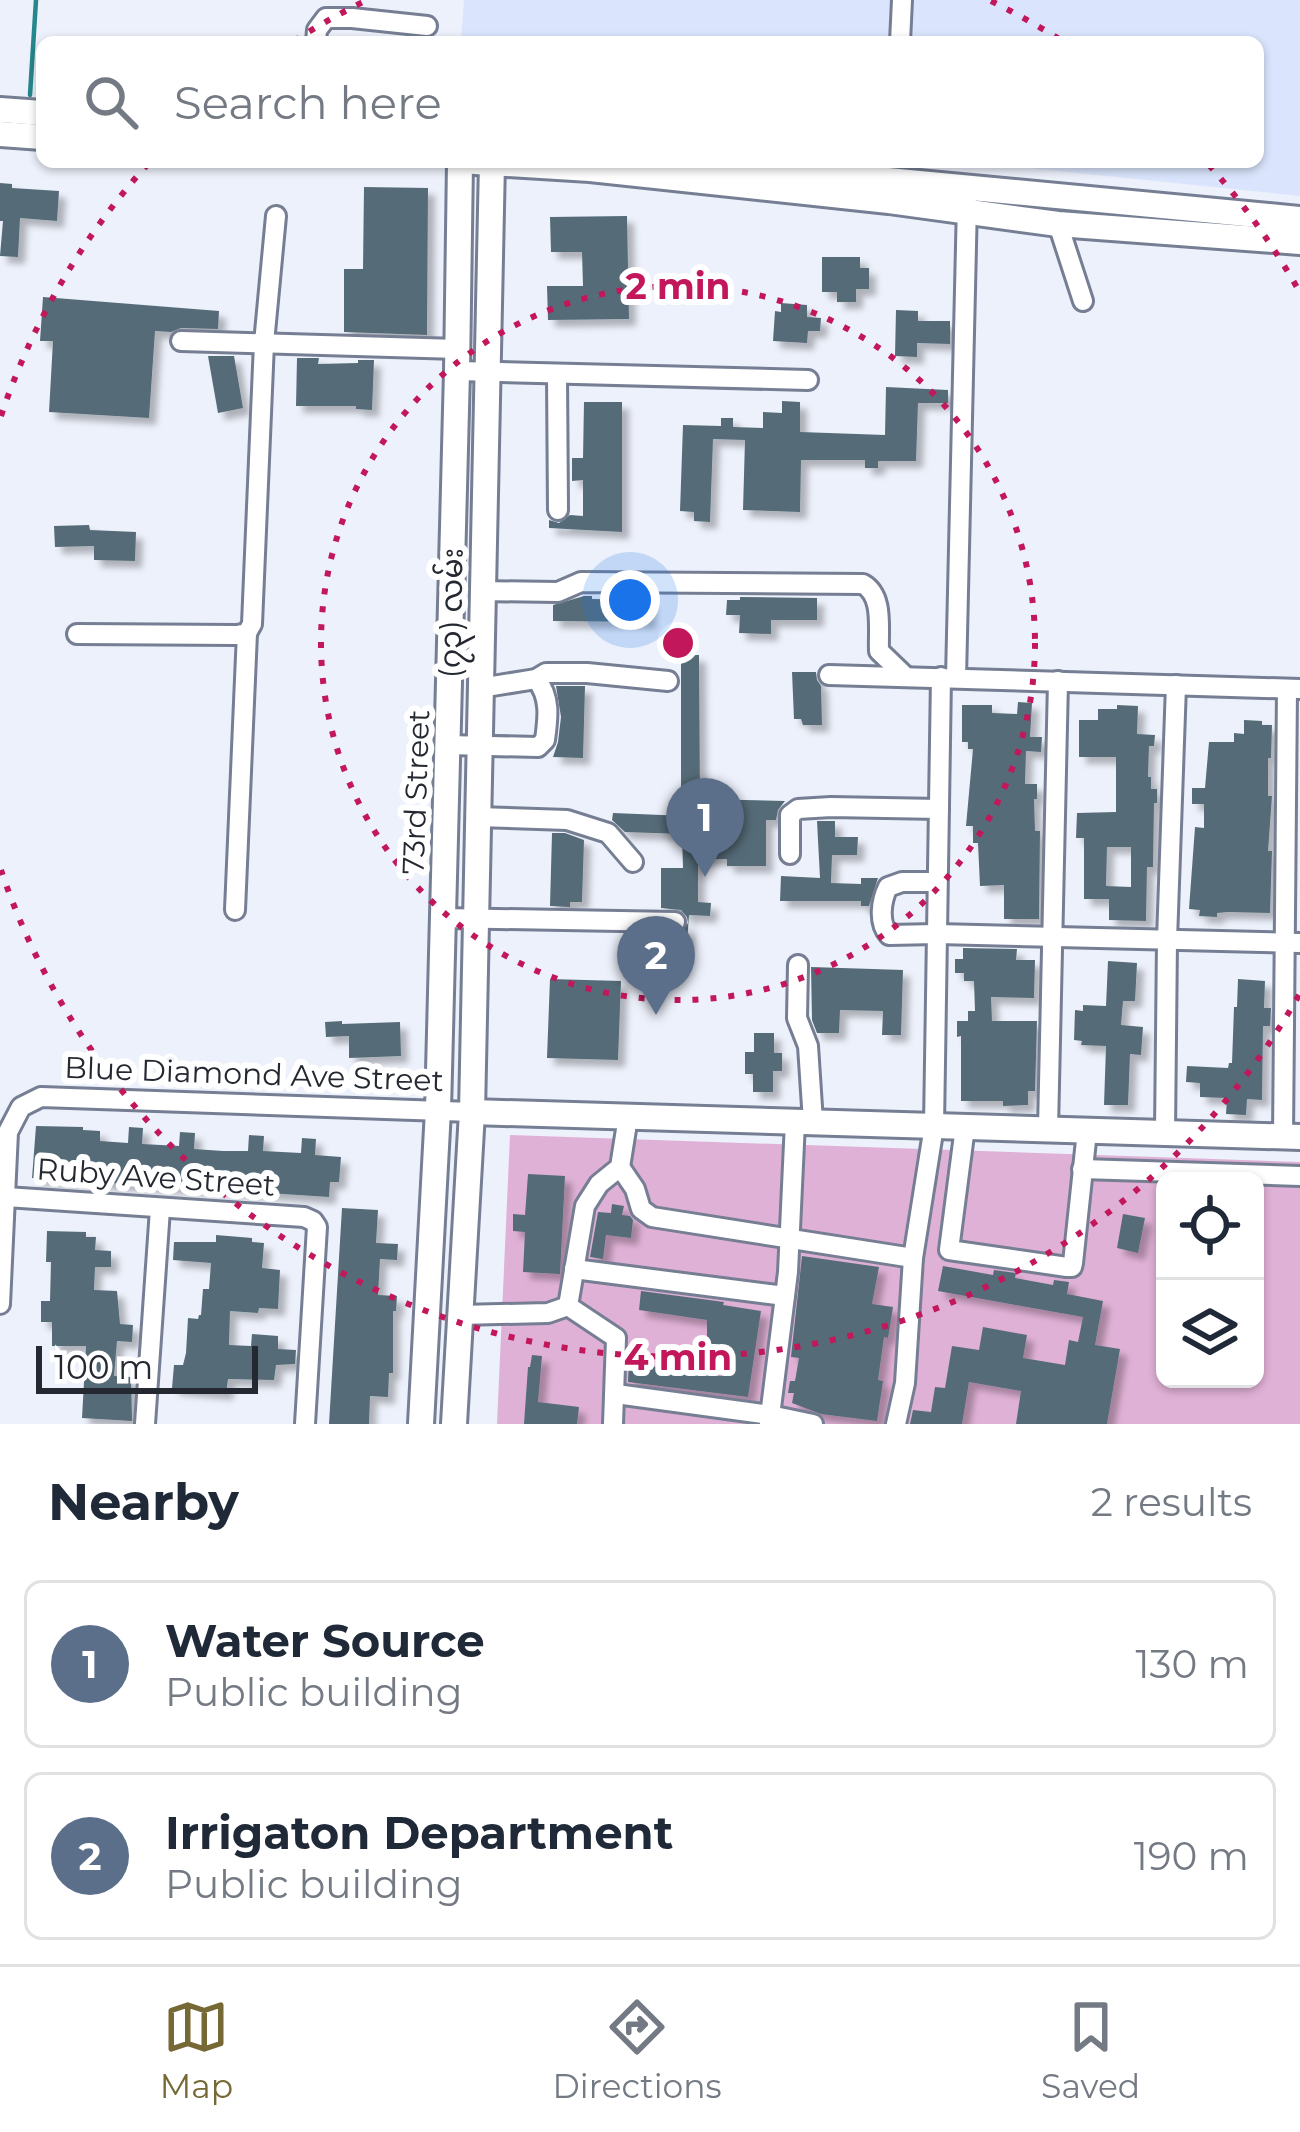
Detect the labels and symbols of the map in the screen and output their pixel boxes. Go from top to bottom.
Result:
text: 2 min [626,264,730,308]
street label: (၇၃) လမ်း [428,548,478,678]
your location [600,570,660,630]
centre of rings [657,622,699,664]
street label: 73rd Street [395,709,437,875]
pin: 1 [666,778,744,877]
pin: 2 [617,916,695,1015]
street label: Blue Diamond Ave Street [64,1049,444,1099]
street label: Ruby Ave Street [35,1150,277,1204]
text: 4 min [624,1335,732,1379]
scale bar [36,1340,258,1393]

